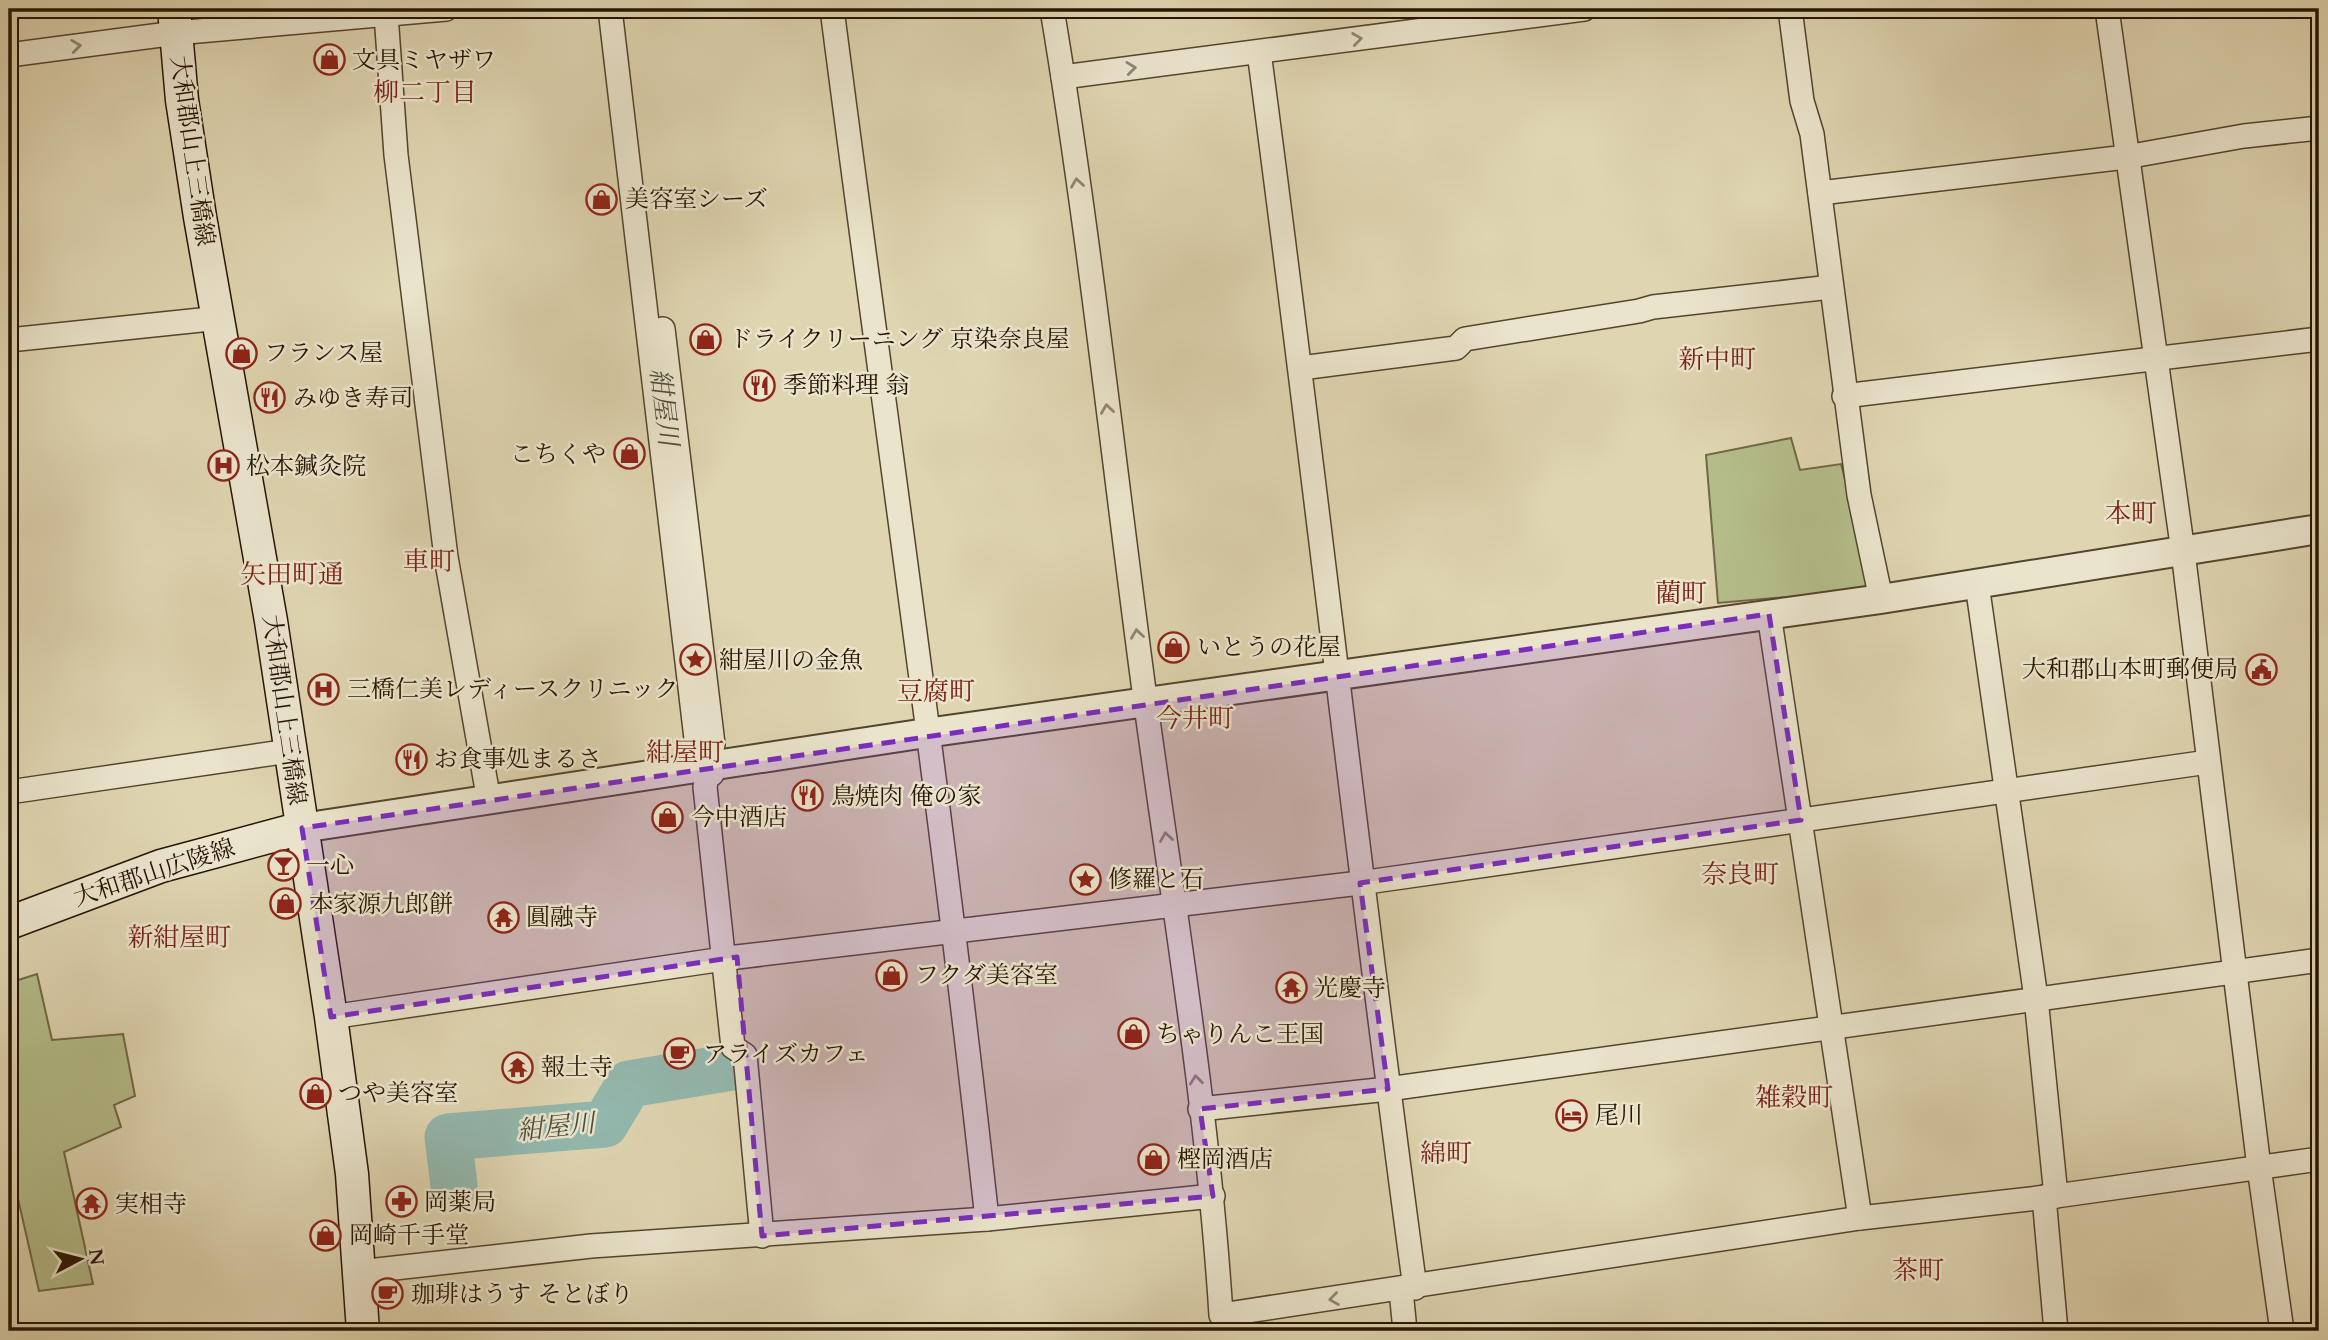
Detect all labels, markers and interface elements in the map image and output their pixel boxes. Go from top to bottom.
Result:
one-way arrow [1351,32,1363,47]
one-way arrow [71,39,82,54]
shop icon: 文具ミヤザワ [312,43,346,77]
place label: 文具ミヤザワ [352,44,496,77]
street label: 大和郡山上三橋線 [162,54,222,248]
one-way arrow [1125,61,1137,76]
district label: 柳二丁目 [373,75,477,110]
one-way arrow [1070,177,1085,189]
shop icon: 美容室シーズ [585,182,619,216]
place label: 美容室シーズ [625,183,768,216]
shop icon: ドライクリーニング 京染奈良屋 [689,322,723,356]
place label: ドライクリーニング 京染奈良屋 [729,323,1070,356]
shop icon: フランス屋 [224,336,258,370]
place label: フランス屋 [264,337,383,370]
district label: 新中町 [1678,342,1756,377]
water label: 紺屋川 [642,366,686,451]
restaurant icon: 季節料理 翁 [743,368,777,402]
place label: 季節料理 翁 [783,369,909,402]
restaurant icon: みゆき寿司 [253,381,287,415]
place label: みゆき寿司 [293,382,413,415]
one-way arrow [1100,403,1115,414]
shop icon: こちくや [612,437,646,471]
place label: こちくや [510,438,606,471]
hospital icon: 松本鍼灸院 [206,449,240,483]
place label: 松本鍼灸院 [246,450,366,483]
district label: 本町 [2105,496,2157,531]
district label: 車町 [403,544,455,579]
district label: 矢田町通 [240,557,344,592]
district label: 藺町 [1655,576,1707,611]
street label: 大和郡山上三橋線 [254,613,314,807]
one-way arrow [1129,628,1144,640]
shop icon: いとうの花屋 [1157,630,1191,664]
place label: いとうの花屋 [1197,631,1341,664]
place icon: 紺屋川の金魚 [679,643,713,677]
place label: 紺屋川の金魚 [719,644,863,677]
public building icon: 大和郡山本町郵便局 [2244,652,2278,686]
place label: 大和郡山本町郵便局 [2022,653,2238,686]
hospital icon: 三橋仁美レディースクリニック [307,672,341,706]
place label: 三橋仁美レディースクリニック [347,673,678,706]
district label: 豆腐町 [897,674,975,709]
district label: 今井町 [1156,701,1234,736]
district label: 紺屋町 [646,735,724,770]
restaurant icon: お食事処まるさ [394,742,428,776]
place label: お食事処まるさ [434,743,602,776]
restaurant icon: 鳥焼肉 俺の家 [791,779,825,813]
place label: 鳥焼肉 俺の家 [831,780,981,813]
shop icon: 今中酒店 [651,800,685,834]
place label: 今中酒店 [691,801,787,834]
street label: 大和郡山広陵線 [69,831,239,915]
one-way arrow [1159,832,1174,843]
bar icon: 一心 [266,848,300,882]
place label: 一心 [306,849,354,882]
district label: 奈良町 [1701,857,1779,892]
place icon: 修羅と石 [1068,862,1102,896]
place label: 修羅と石 [1108,863,1204,896]
shop icon: 本家源九郎餅 [269,887,303,921]
place label: 本家源九郎餅 [309,888,453,921]
temple icon: 圓融寺 [486,900,520,934]
place label: 圓融寺 [526,901,598,934]
district label: 新紺屋町 [127,920,231,955]
shop icon: フクダ美容室 [875,958,909,992]
place label: フクダ美容室 [915,959,1058,992]
temple icon: 光慶寺 [1274,971,1308,1005]
place label: 光慶寺 [1314,972,1386,1005]
shop icon: ちゃりんこ王国 [1116,1017,1150,1051]
place label: ちゃりんこ王国 [1156,1018,1324,1051]
cafe icon: アライズカフェ [663,1037,697,1071]
place label: アライズカフェ [703,1038,869,1071]
temple icon: 報土寺 [501,1050,535,1084]
place label: 報土寺 [541,1051,613,1084]
one-way arrow [1189,1074,1204,1086]
shop icon: つや美容室 [298,1076,332,1110]
place label: つや美容室 [338,1077,458,1110]
district label: 雑穀町 [1755,1080,1833,1115]
hotel icon: 尾川 [1555,1098,1589,1132]
place label: 尾川 [1595,1099,1643,1132]
water label: 紺屋川 [515,1105,600,1148]
district label: 綿町 [1420,1136,1472,1171]
shop icon: 樫岡酒店 [1137,1142,1171,1176]
place label: 樫岡酒店 [1177,1143,1273,1176]
pharmacy icon: 岡薬局 [384,1185,418,1219]
place label: 岡薬局 [424,1186,496,1219]
temple icon: 実相寺 [75,1187,109,1221]
place label: 実相寺 [115,1188,187,1221]
shop icon: 岡崎千手堂 [309,1218,343,1252]
place label: 岡崎千手堂 [349,1219,469,1252]
north arrow [46,1224,116,1294]
text: N [82,1247,110,1267]
district label: 茶町 [1892,1253,1944,1288]
cafe icon: 珈琲はうす そとぼり [371,1277,405,1311]
place label: 珈琲はうす そとぼり [411,1278,633,1311]
one-way arrow [1328,1292,1340,1307]

